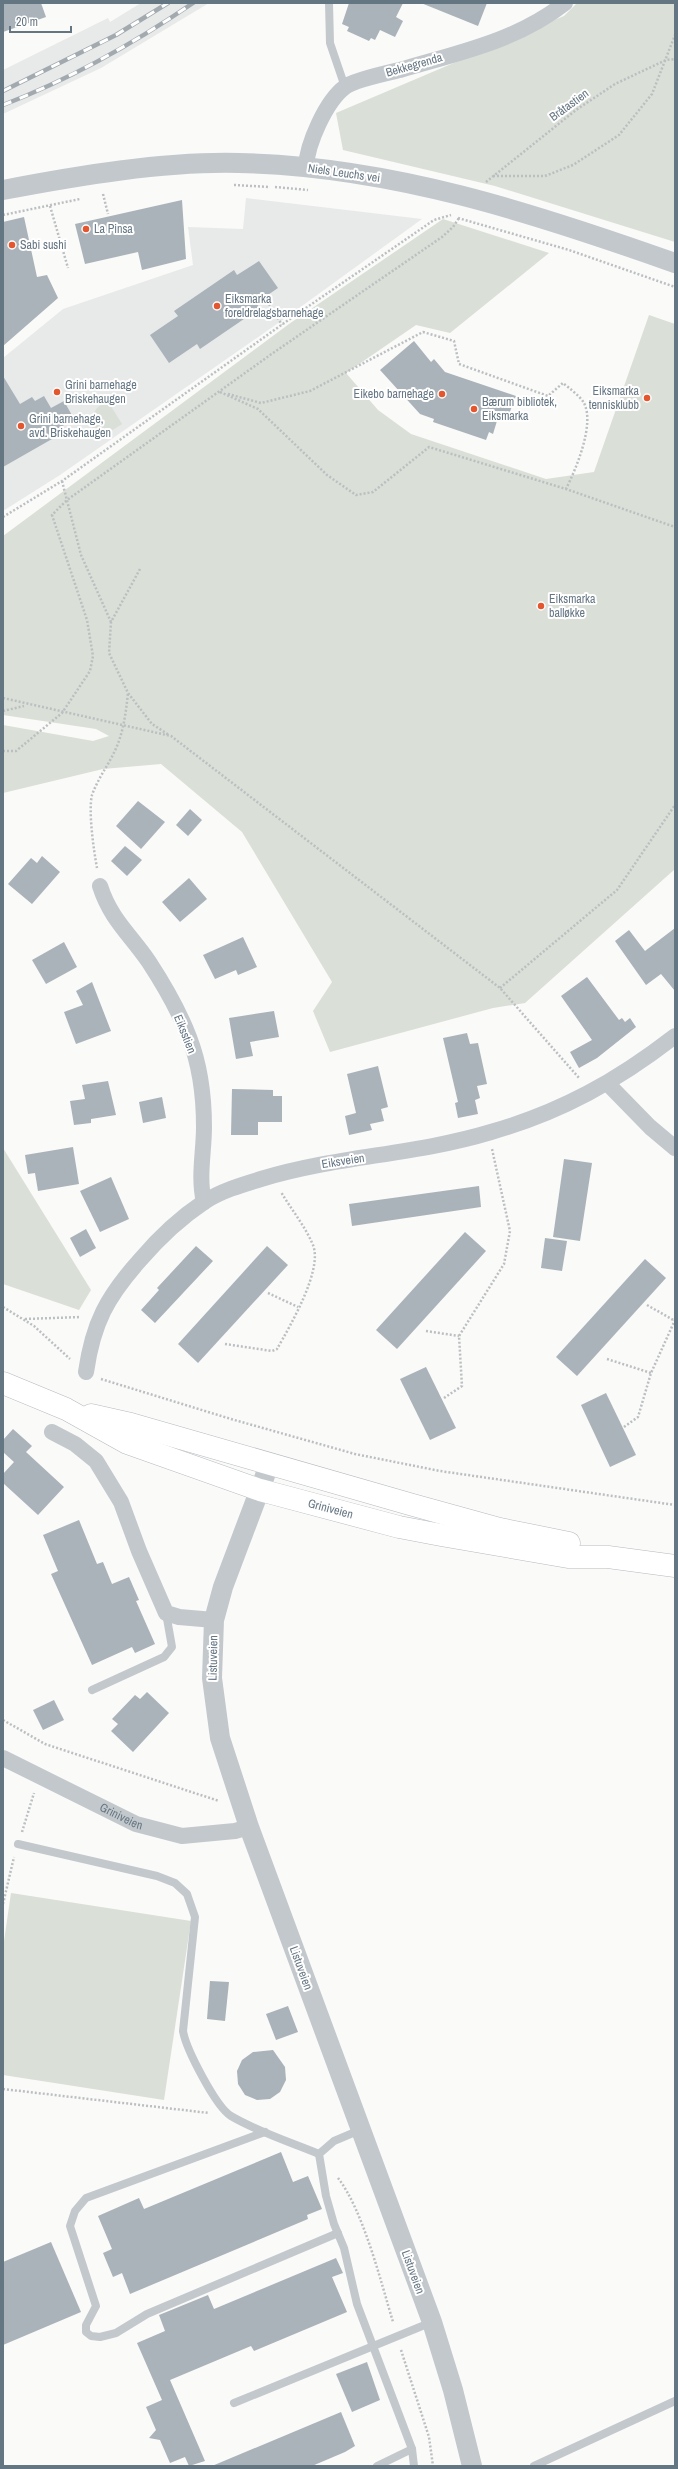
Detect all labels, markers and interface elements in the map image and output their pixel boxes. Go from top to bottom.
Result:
scale bar [10,8,71,34]
text: 20 m [16,14,38,30]
street label: Bekkegrenda [384,49,445,81]
street label: Bråtastien [546,85,592,125]
street label: Niels Leuchs vei [307,160,381,186]
place label: La Pinsa [94,221,133,237]
marker: La Pinsa [81,224,91,234]
place label: Sabi sushi [20,237,67,253]
marker: Sabi sushi [7,240,17,250]
place label: Eiksmarka foreldrelagsbarnehage [225,291,323,321]
marker: Eiksmarka foreldrelagsbarnehage [212,301,222,311]
place label: Grini barnehage Briskehaugen [65,377,137,407]
place label: Eiksmarka tennisklubb [589,383,640,413]
place label: Eikebo barnehage [354,386,434,402]
marker: Grini barnehage Briskehaugen [52,387,62,397]
marker: Eikebo barnehage [437,389,447,399]
marker: Eiksmarka tennisklubb [642,393,652,403]
place label: Bærum bibliotek, Eiksmarka [482,394,557,424]
marker: Bærum bibliotek, Eiksmarka [469,404,479,414]
place label: Grini barnehage, avd. Briskehaugen [29,411,111,441]
marker: Grini barnehage, avd. Briskehaugen [16,421,26,431]
place label: Eiksmarka balløkke [549,591,596,621]
marker: Eiksmarka balløkke [536,601,546,611]
street label: Eiksstien [170,1012,200,1056]
street label: Eiksveien [320,1150,366,1172]
street label: Griniveien [306,1495,355,1522]
street label: Listuveien [205,1635,221,1681]
street label: Griniveien [97,1799,144,1833]
street label: Listuveien [286,1944,316,1992]
street label: Listuveien [398,2248,428,2296]

